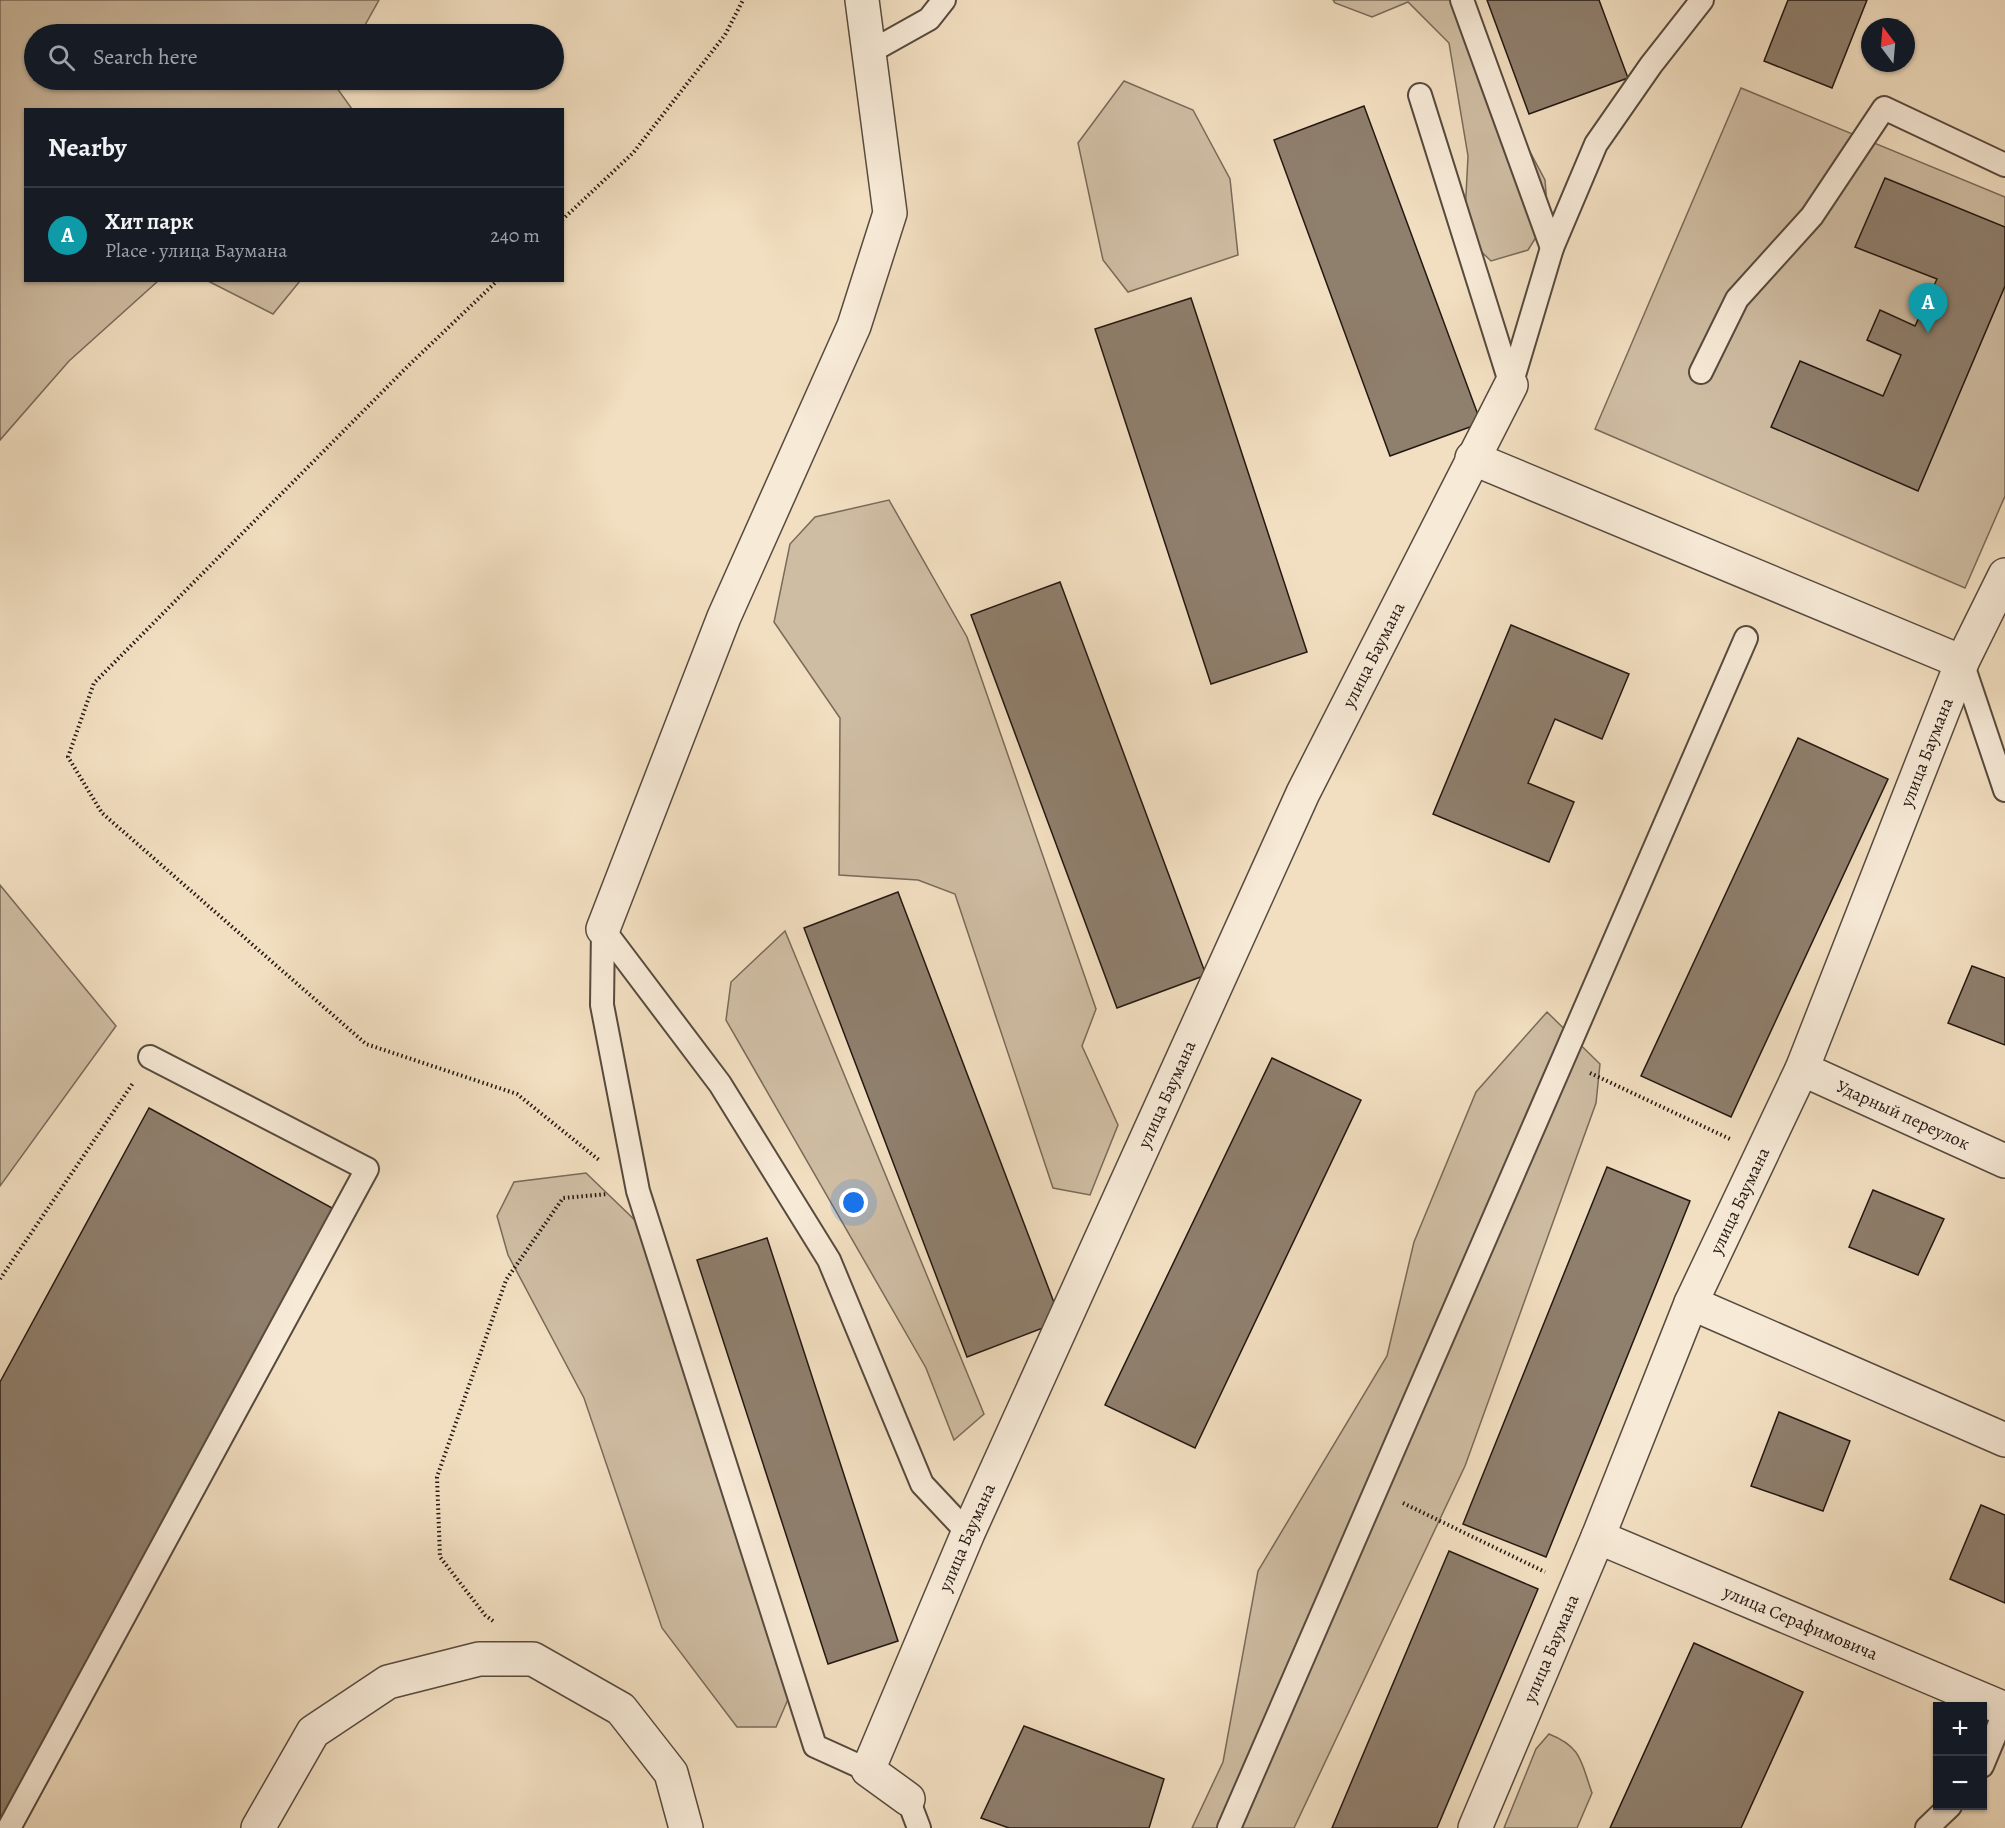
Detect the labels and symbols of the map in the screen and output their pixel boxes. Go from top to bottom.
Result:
north arrow [1861,18,1915,72]
pin: A [1908,284,1948,333]
street label: улица Баумана [1336,597,1411,713]
street label: улица Баумана [1894,693,1959,811]
street label: улица Баумана [1131,1036,1202,1153]
street label: Ударный переулок [1833,1074,1974,1155]
street label: улица Баумана [1704,1143,1775,1259]
your location [839,1188,868,1217]
street label: улица Баумана [932,1479,1001,1596]
street label: улица Серафимовича [1719,1579,1882,1666]
street label: улица Баумана [1517,1590,1585,1707]

